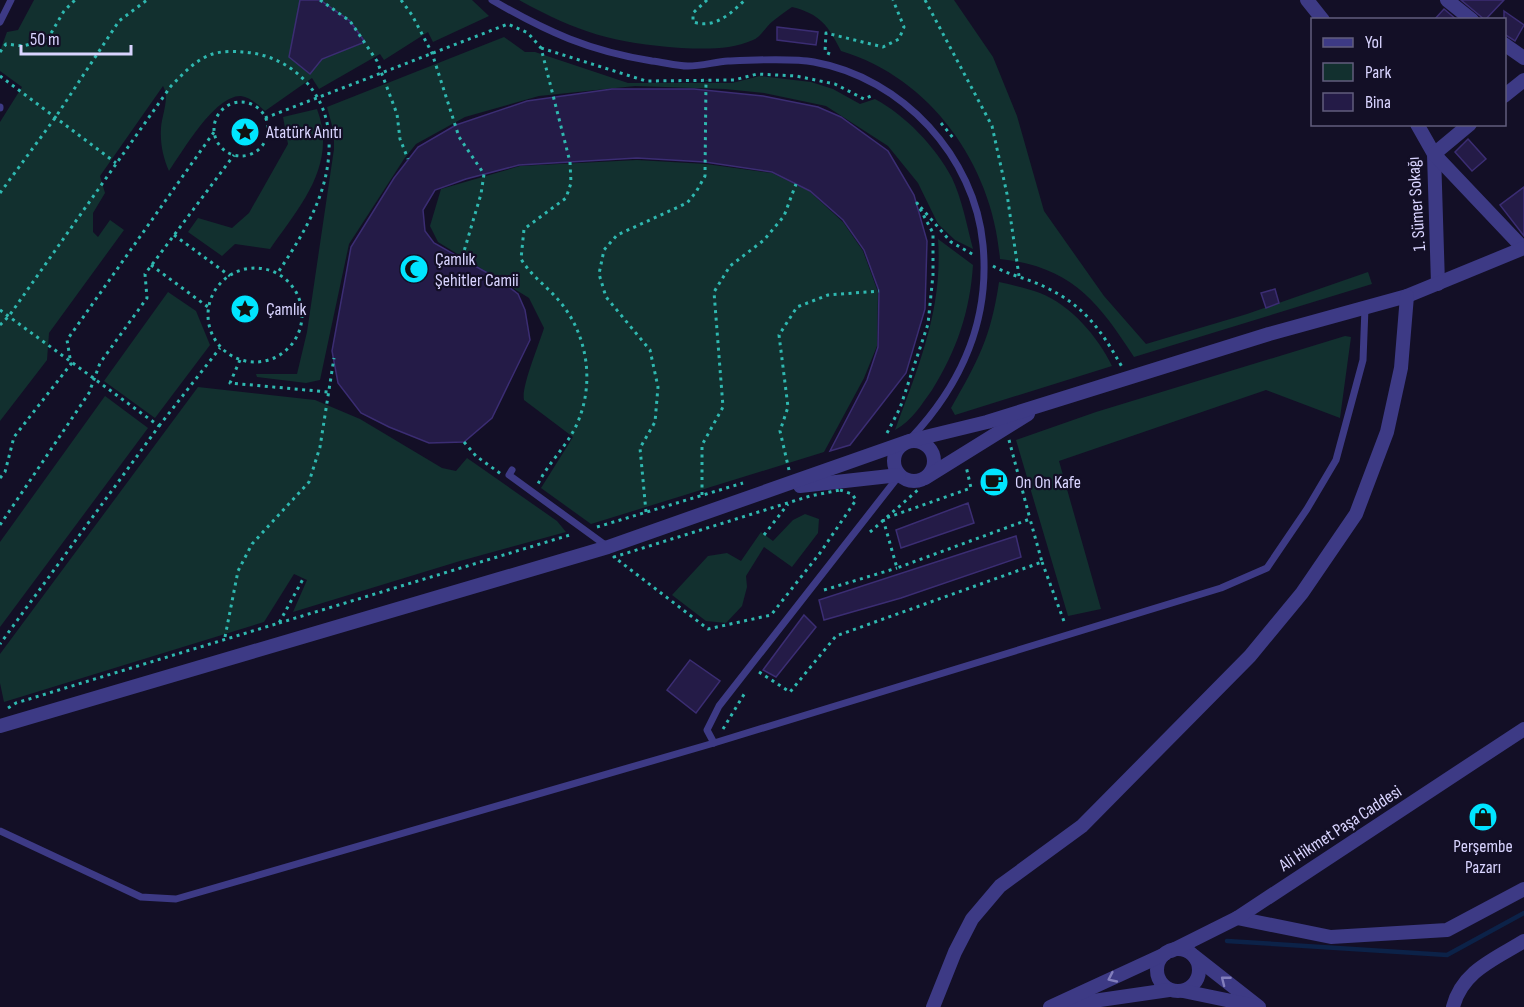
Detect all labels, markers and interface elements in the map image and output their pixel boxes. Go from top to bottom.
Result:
scale bar [21,18,130,56]
legend [1311,18,1506,126]
text: 50 m [30,29,60,50]
text: Yol [1365,32,1382,53]
text: Park [1365,62,1391,83]
text: Bina [1365,92,1391,113]
place icon: Atatürk Anıtı [229,116,261,148]
place label: Atatürk Anıtı [265,122,342,143]
street label: 1. Sümer Sokağı [1403,156,1430,252]
place label: Çamlık Şehitler Camii [435,249,519,291]
mosque icon: Çamlık Şehitler Camii [398,253,430,285]
place icon: Çamlık [229,293,261,325]
place label: Çamlık [266,299,307,320]
cafe icon: On On Kafe [978,466,1010,498]
place label: On On Kafe [1015,472,1081,493]
street label: Ali Hikmet Paşa Caddesi [1274,781,1406,876]
shop icon: Perşembe Pazarı [1467,801,1499,833]
place label: Perşembe Pazarı [1453,836,1513,878]
one-way arrow [1107,971,1118,983]
one-way arrow [1221,976,1232,987]

